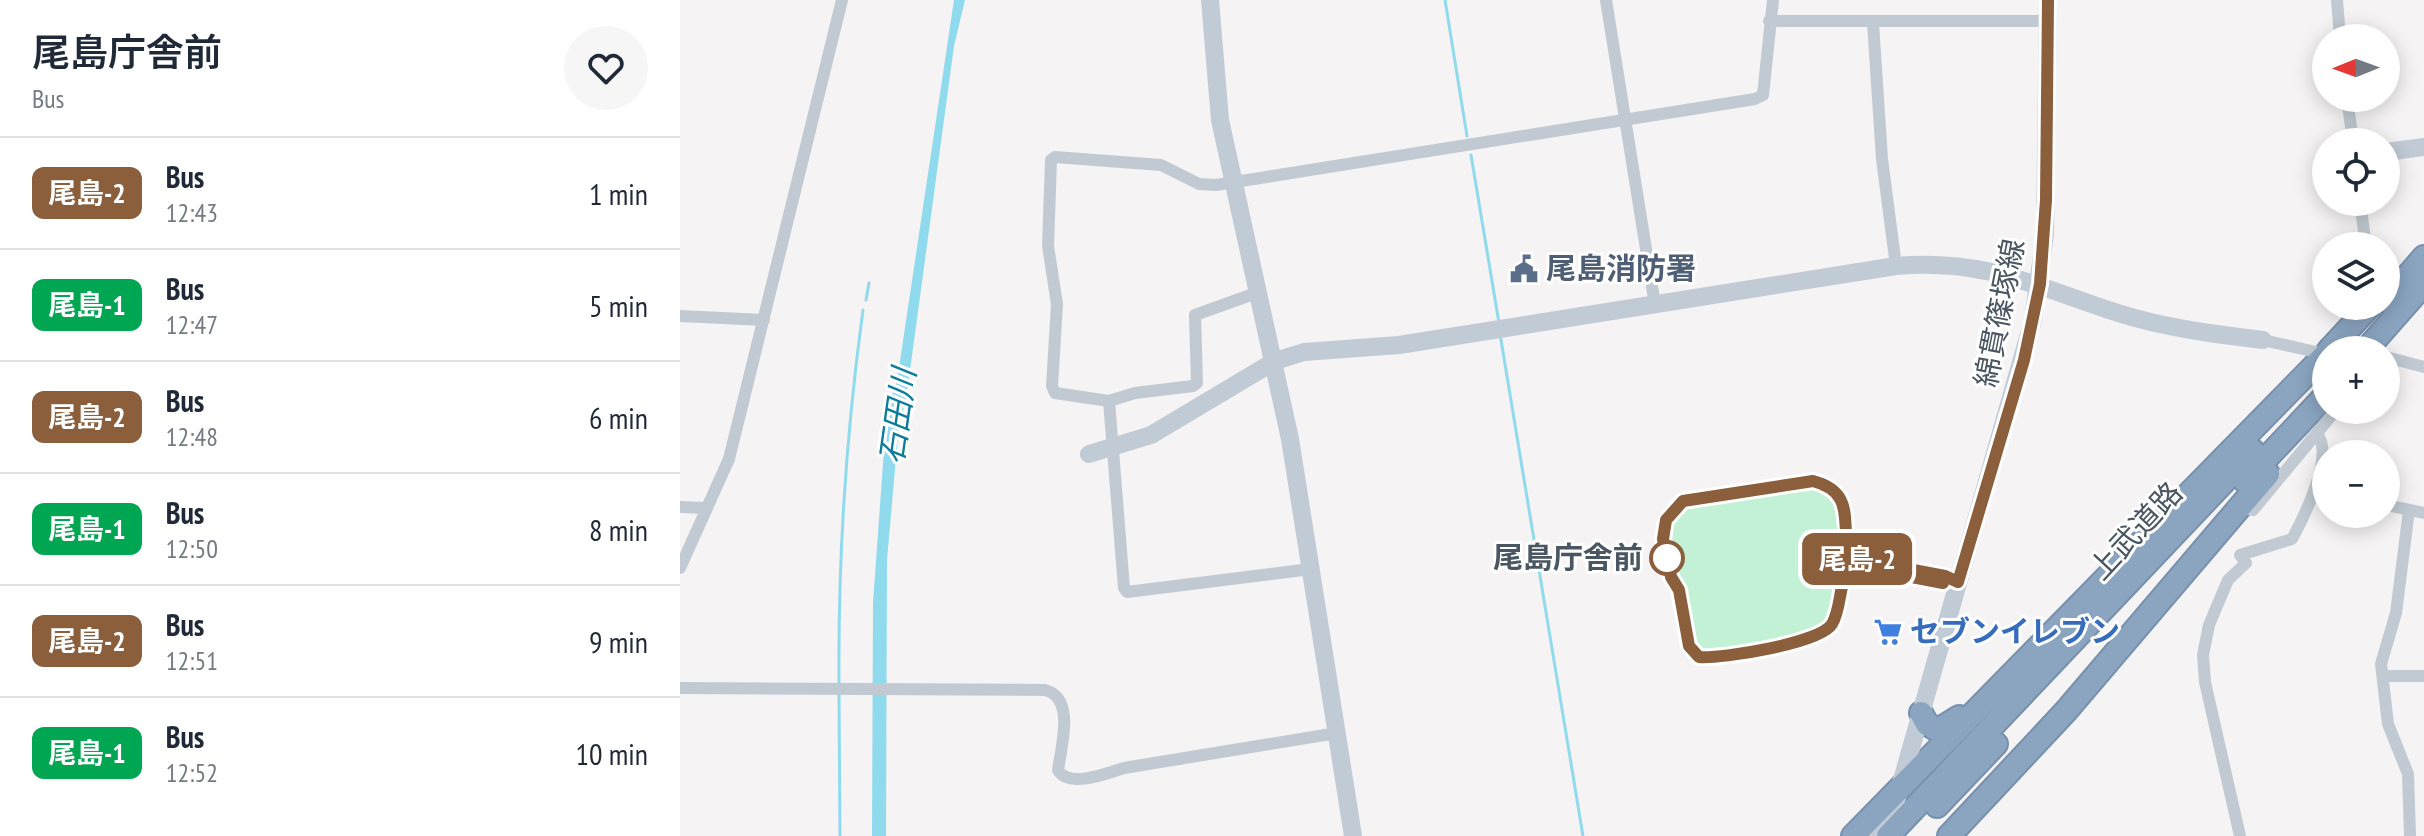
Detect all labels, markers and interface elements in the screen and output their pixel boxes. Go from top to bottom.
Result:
north arrow [2312,24,2400,112]
map controls [2312,24,2400,528]
button: heart [564,26,648,110]
text: 尾島庁舎前 [32,27,222,76]
text: Bus [32,82,64,115]
button: locate [2312,128,2400,216]
text: Bus [166,157,204,196]
text: 尾島-2 [48,174,126,211]
text: 1 min [589,174,648,213]
text: 12:43 [166,196,218,229]
button: layers [2312,232,2400,320]
street label: 綿貫篠塚線 [1965,235,2032,390]
place label: 尾島消防署 [1546,248,1696,287]
public building icon: 尾島消防署 [1509,254,1539,284]
text: Bus [166,269,204,308]
text: 尾島-1 [48,286,126,323]
text: 5 min [589,286,648,325]
text: 12:47 [166,308,218,341]
button: + [2312,336,2400,424]
water label: 石田川 [870,362,925,466]
text: Bus [166,381,204,420]
text: 尾島-2 [48,398,126,435]
text: 6 min [589,398,648,437]
text: 12:48 [166,420,218,453]
button: − [2312,440,2400,528]
street label: 上武道路 [2080,473,2190,587]
text: Bus [166,493,204,532]
text: 尾島-1 [48,510,126,547]
text: 8 min [589,510,648,549]
text: 12:50 [166,532,218,565]
line badge: 尾島-2 [1801,533,1913,585]
place label: 尾島庁舎前 [1493,537,1643,576]
text: 尾島-2 [1818,540,1896,577]
marker: 尾島庁舎前 [1650,541,1684,575]
text: Bus [166,605,204,644]
place label: セブンイレブン [1910,611,2120,650]
supermarket icon: セブンイレブン [1873,617,1903,647]
text: 尾島-2 [48,622,126,659]
text: 9 min [589,622,648,661]
text: 12:51 [166,644,218,677]
text: Bus [166,717,204,756]
text: 尾島-1 [48,734,126,771]
text: 10 min [575,734,648,773]
text: 12:52 [166,756,218,789]

